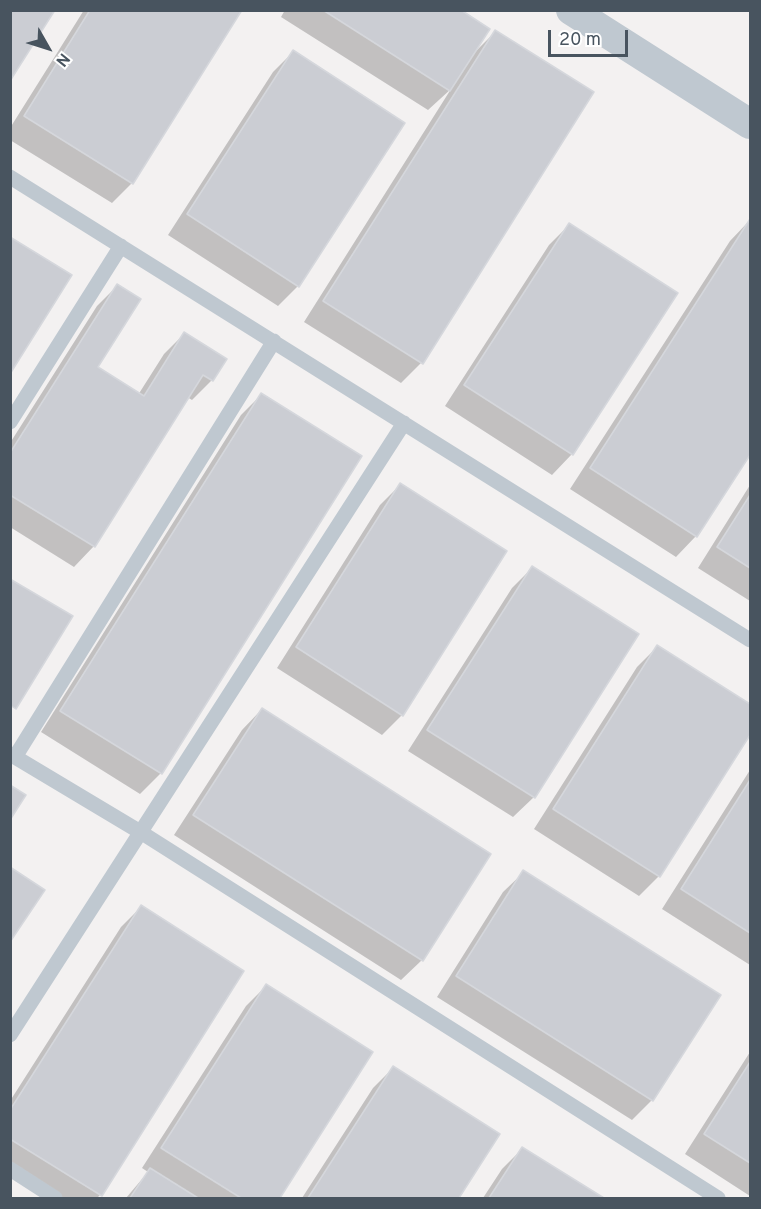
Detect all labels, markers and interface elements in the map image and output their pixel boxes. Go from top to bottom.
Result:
north arrow [18,18,78,78]
scale bar [551,18,630,56]
text: 20 m [559,29,601,52]
text: N [51,49,73,70]

